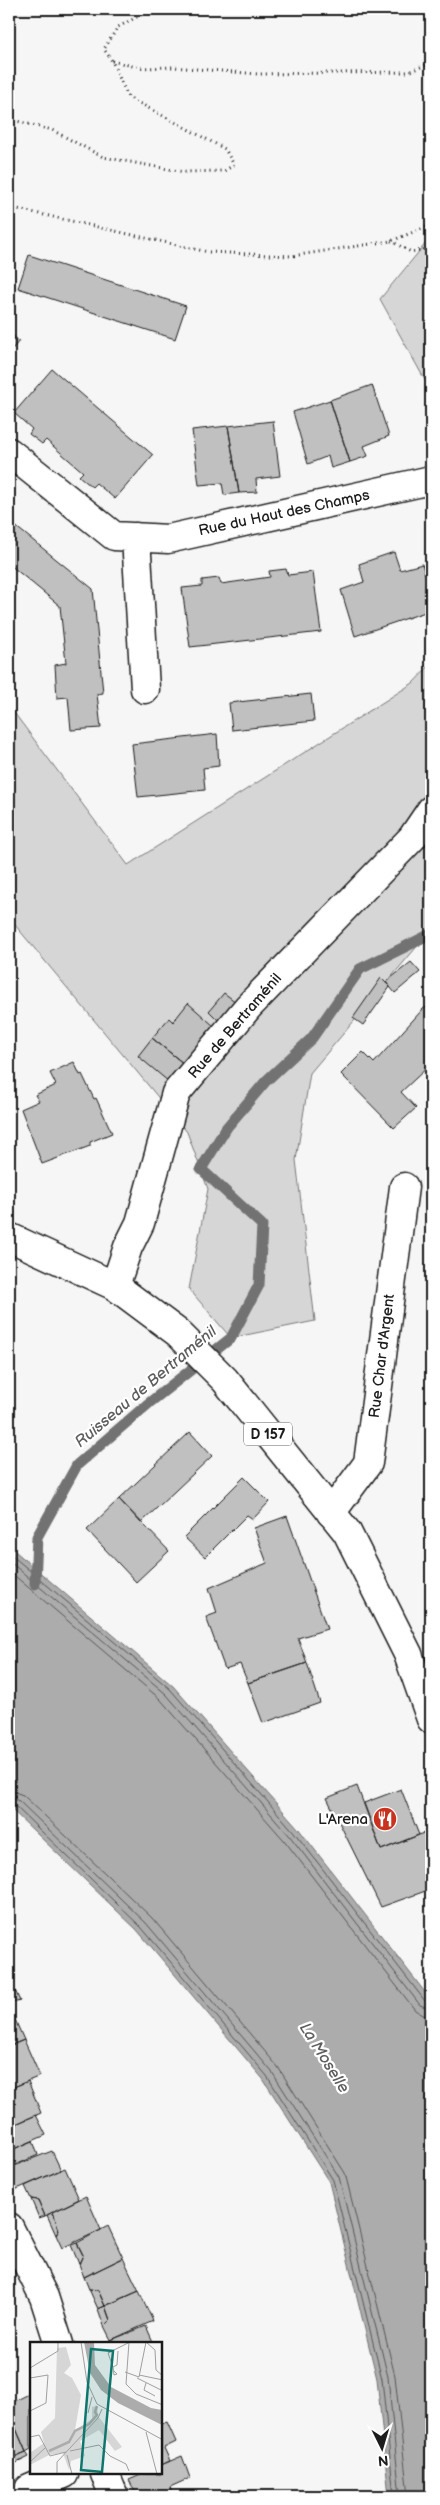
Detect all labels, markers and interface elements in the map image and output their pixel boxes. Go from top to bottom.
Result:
street label: Rue du Haut des Champs [197,485,372,540]
street label: Rue de Bertraménil [184,969,286,1083]
street label: Rue Char d'Argent [365,1292,399,1419]
water label: Ruisseau de Bertraménil [71,1321,222,1452]
road number: D 157 [244,1422,292,1446]
restaurant icon: L'Arena [372,1806,398,1832]
place label: L'Arena [318,1810,368,1829]
water label: La Moselle [295,2019,353,2097]
inset map [30,2342,162,2475]
north arrow [358,2422,408,2472]
text: N [377,2452,389,2469]

